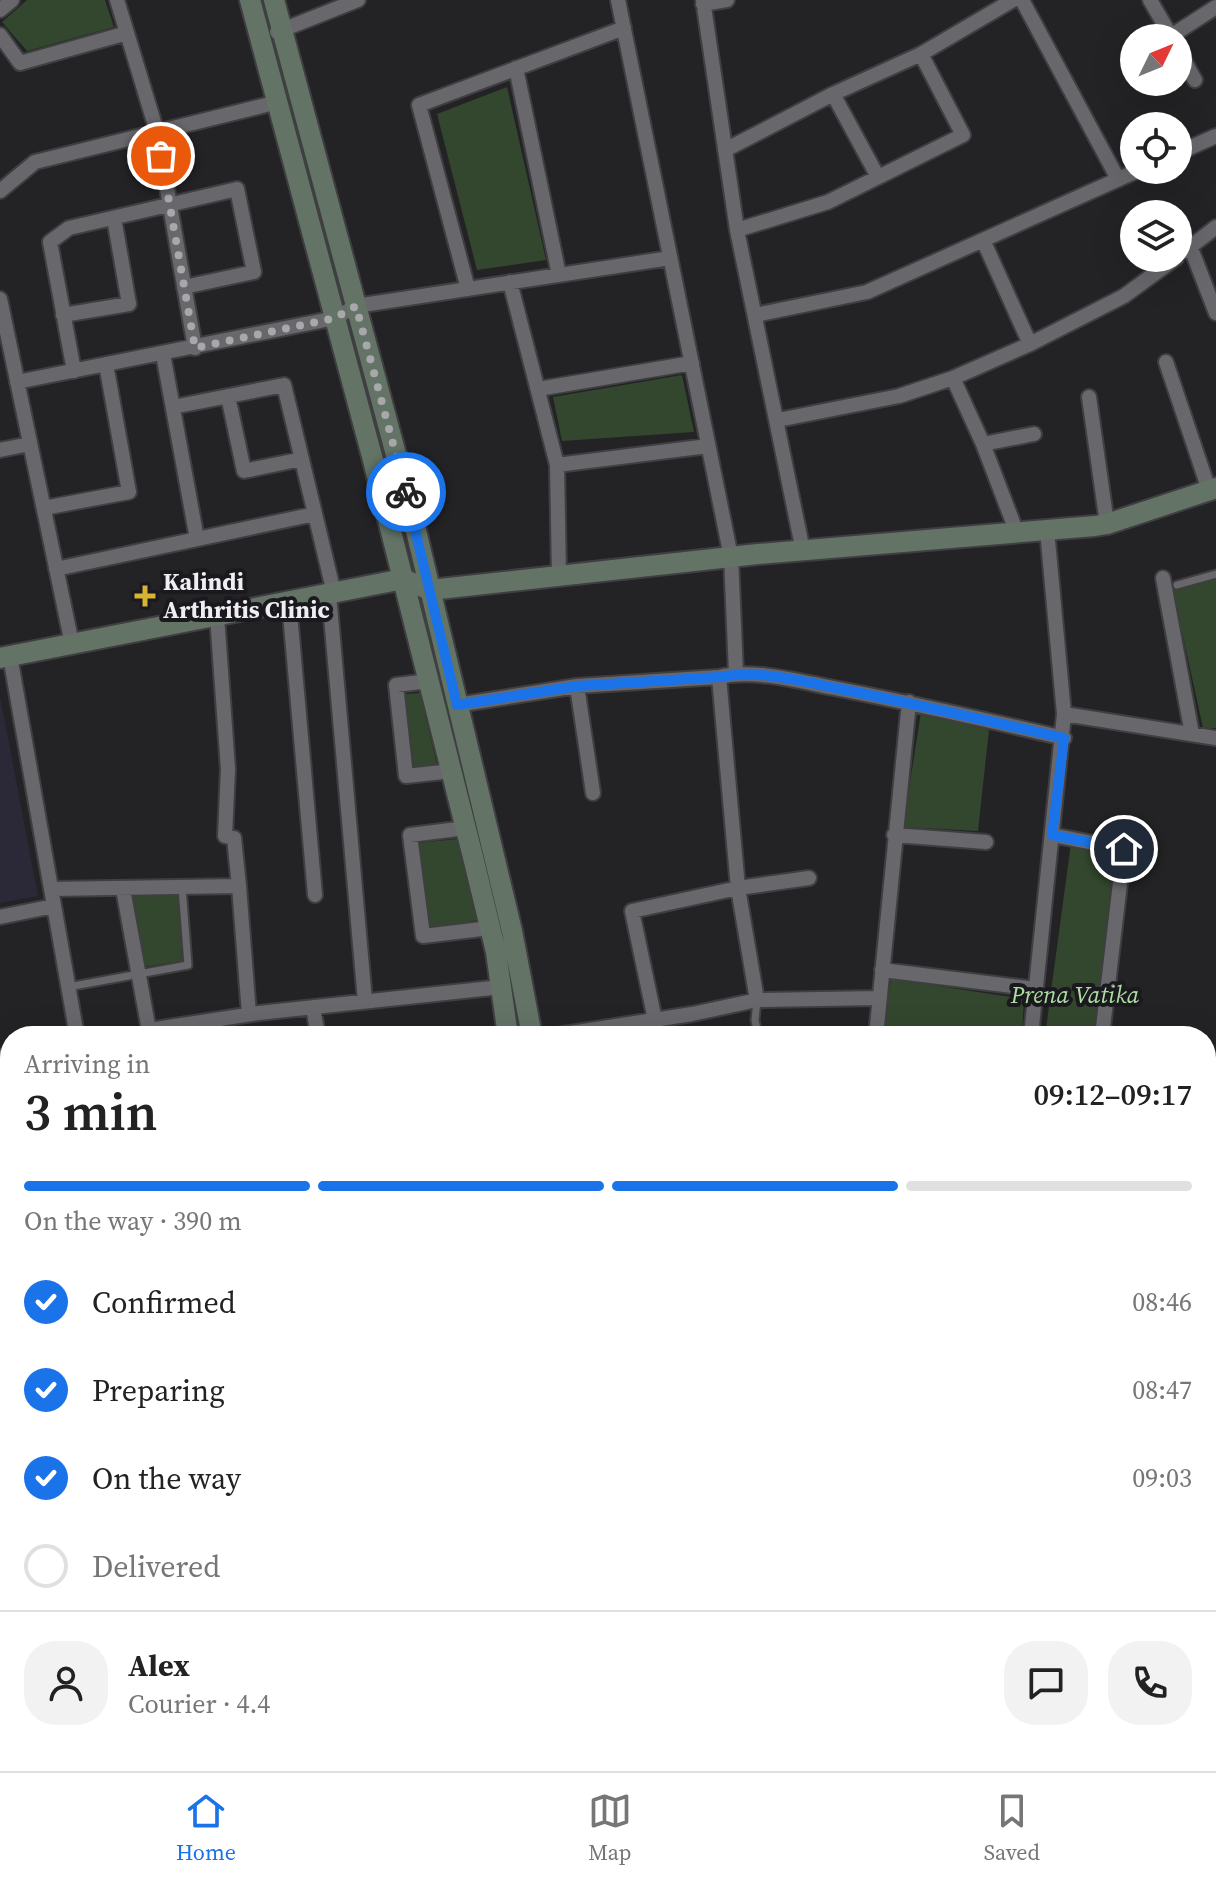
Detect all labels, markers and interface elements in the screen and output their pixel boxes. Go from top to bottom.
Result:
north arrow [1120,24,1192,96]
map controls [1120,24,1192,272]
button: locate [1120,112,1192,184]
pin [127,122,195,190]
icon: bag [139,134,183,178]
button: layers [1120,200,1192,272]
courier [366,452,446,532]
icon: bike [384,470,428,514]
place label: Kalindi Arthritis Clinic [163,565,330,626]
marker: Kalindi Arthritis Clinic [134,585,156,607]
pin [1090,815,1158,883]
icon: home [1102,827,1146,871]
park label: Prena Vatika [1010,978,1140,1011]
text: Arriving in [24,1046,150,1082]
text: 09:12–09:17 [1033,1074,1192,1115]
text: 3 min [24,1076,157,1147]
text: On the way · 390 m [24,1203,242,1239]
icon: check [24,1280,68,1324]
text: Confirmed [92,1282,236,1323]
text: 08:46 [1132,1284,1192,1320]
icon: check [24,1368,68,1412]
text: Preparing [92,1370,225,1411]
text: 08:47 [1132,1372,1192,1408]
icon: check [24,1456,68,1500]
text: On the way [92,1458,241,1499]
text: 09:03 [1132,1460,1192,1496]
text: Delivered [92,1546,220,1587]
button: person [24,1641,108,1725]
button: chat [1004,1641,1088,1725]
button: phone [1108,1641,1192,1725]
text: Alex [128,1645,190,1686]
text: Courier · 4.4 [128,1686,270,1722]
tab: Home [176,1789,236,1867]
tab: Map [588,1789,632,1867]
tab: Saved [984,1789,1040,1867]

